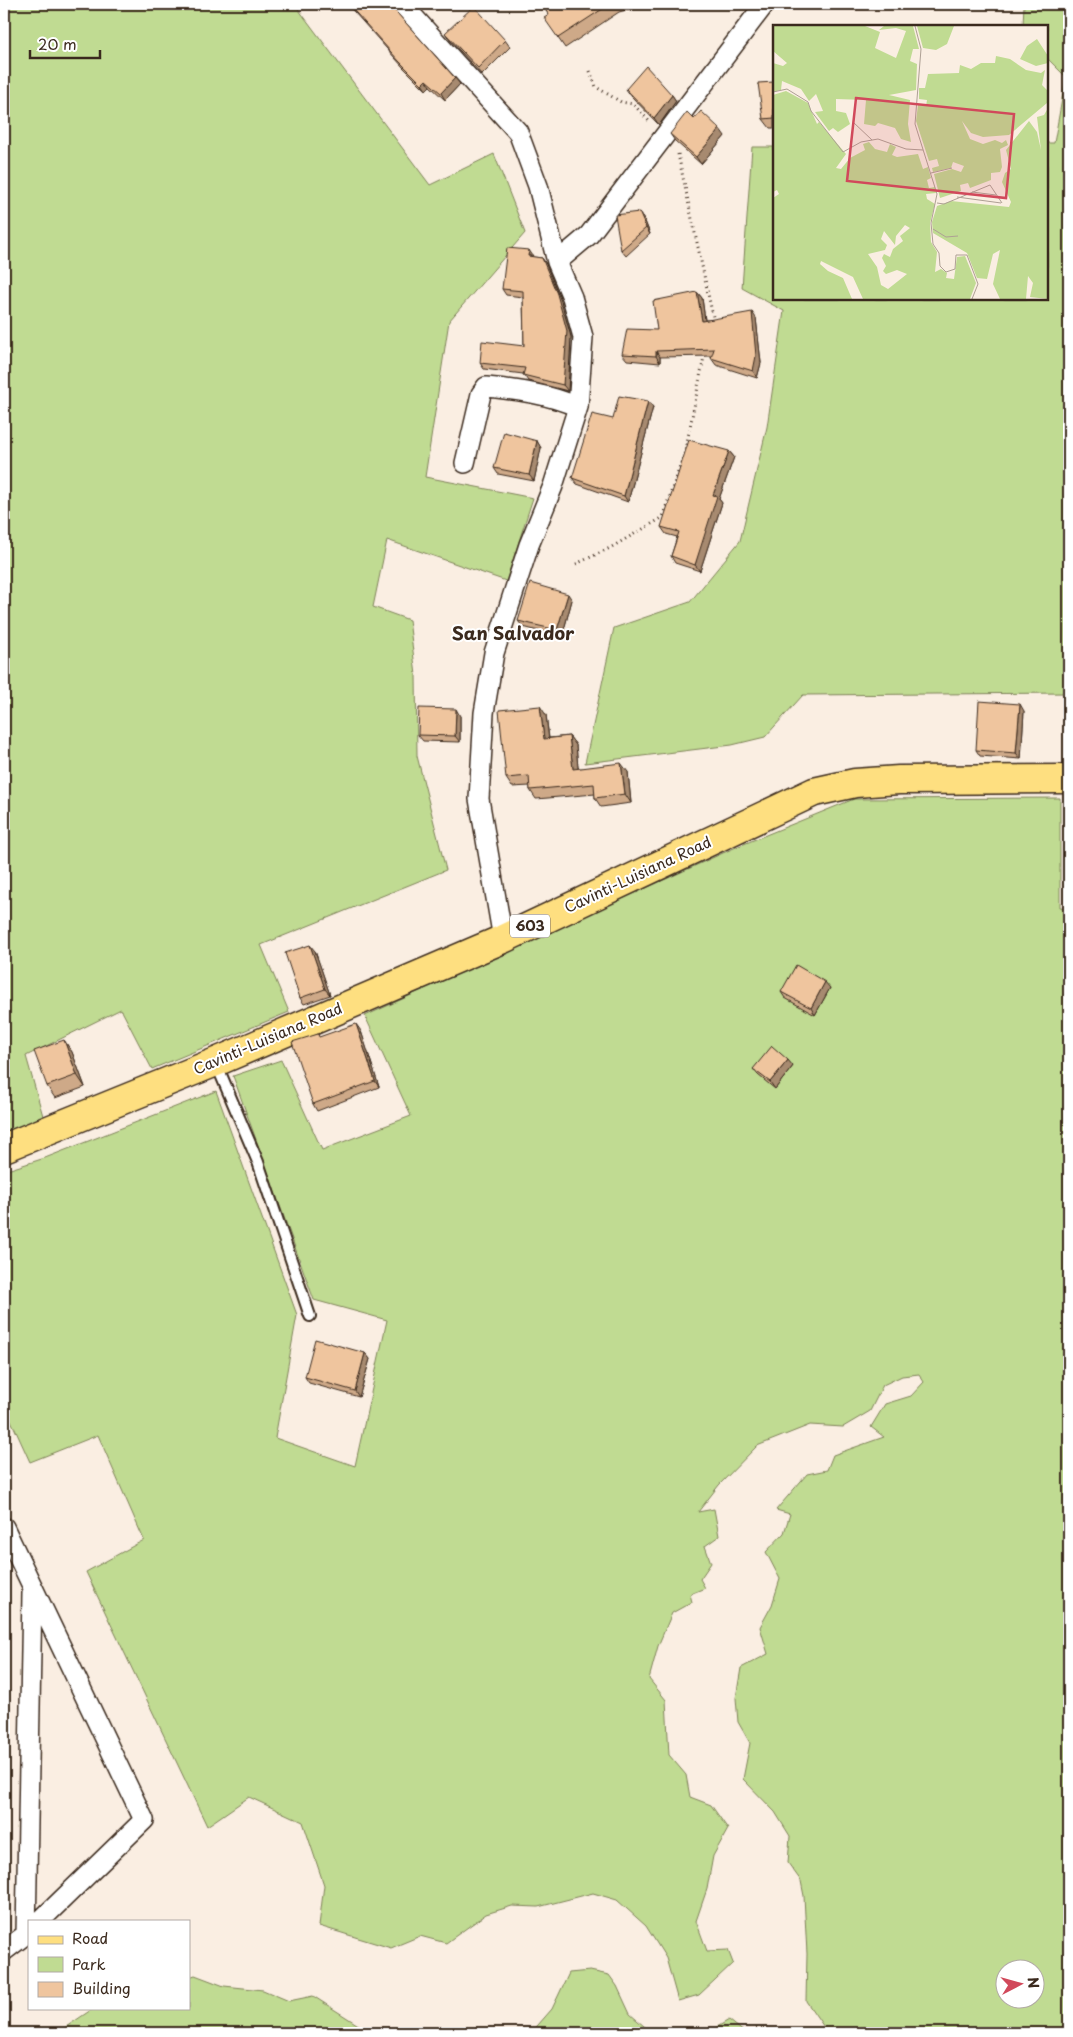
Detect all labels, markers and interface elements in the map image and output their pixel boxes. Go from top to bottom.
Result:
inset map [773,25,1048,300]
scale bar [30,28,100,60]
text: 20 m [38,32,77,55]
district label: San Salvador [452,619,575,646]
street label: Cavinti-Luisiana Road [560,829,715,918]
road number: 603 [510,914,550,938]
street label: Cavinti-Luisiana Road [189,996,346,1079]
legend [28,1920,190,2010]
text: Road [72,1926,108,1949]
text: Park [72,1952,106,1975]
north arrow [996,1960,1046,2010]
text: Building [72,1976,131,1999]
text: N [1022,1976,1044,1989]

